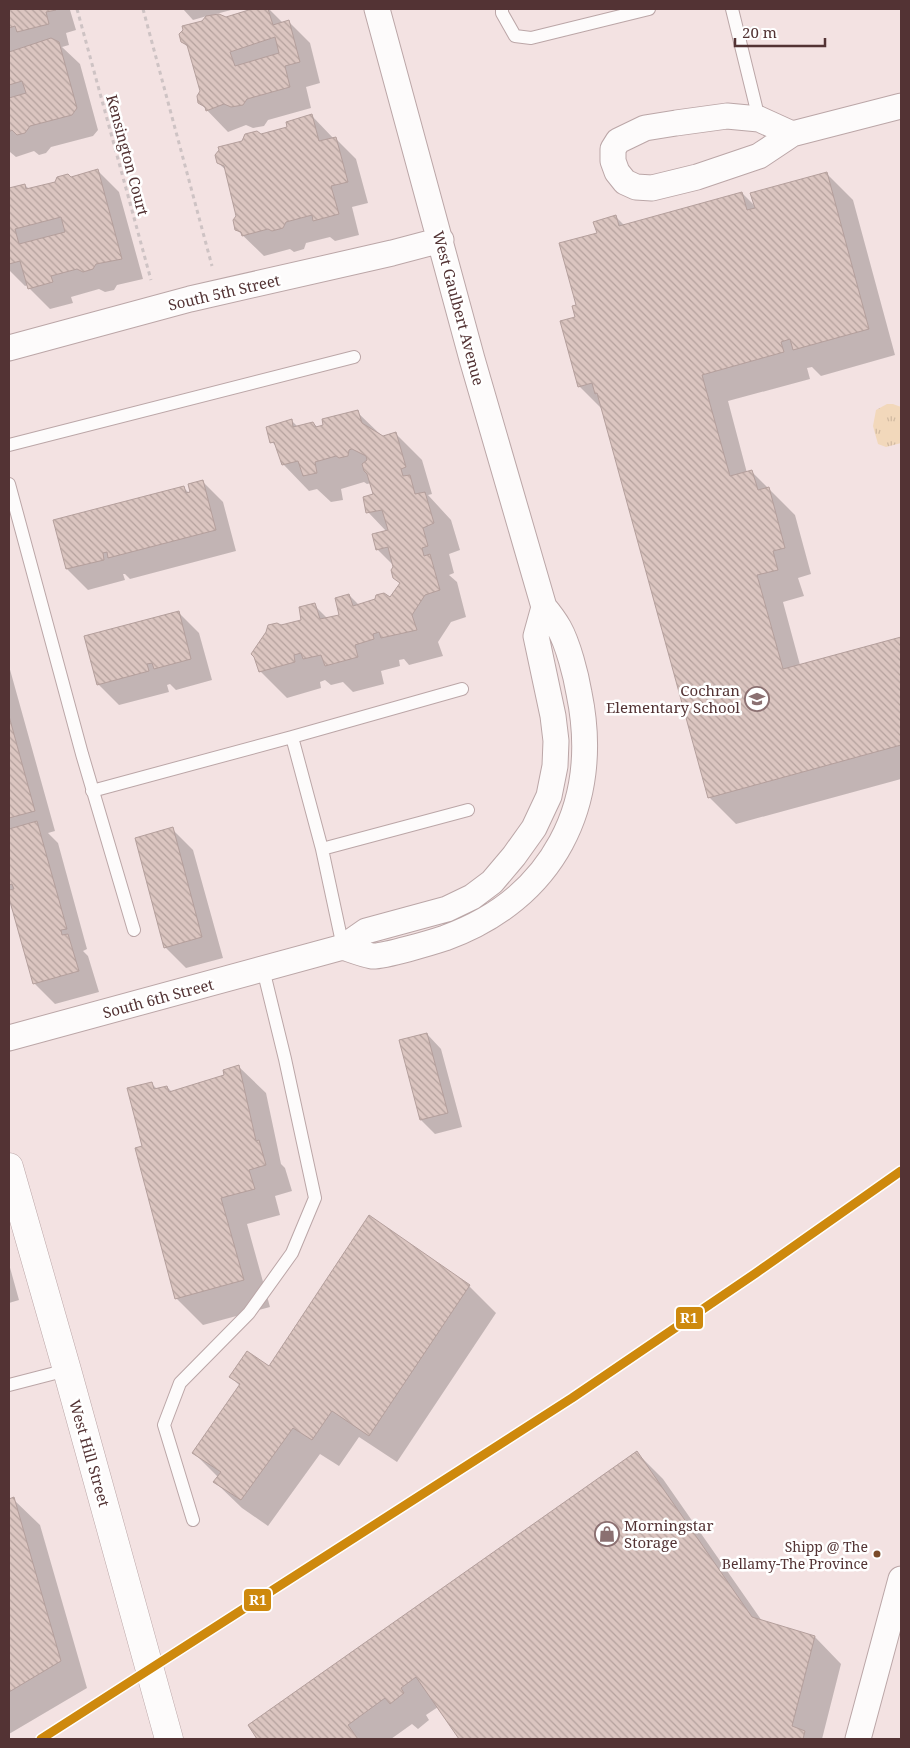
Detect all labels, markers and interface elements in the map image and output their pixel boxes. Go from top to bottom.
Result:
scale bar [735,15,825,47]
text: 20 m [742,22,777,42]
street label: Kensington Court [102,92,154,218]
street label: West Gaulbert Avenue [429,229,489,387]
street label: South 5th Street [166,269,282,315]
place label: Cochran Elementary School [606,680,740,717]
school or university icon: Cochran Elementary School [744,686,770,712]
street label: South 6th Street [100,974,216,1022]
line badge: R1 [675,1306,704,1330]
text: R1 [680,1308,698,1327]
street label: West Hill Street [65,1397,115,1509]
place label: Morningstar Storage [624,1515,714,1552]
shop icon: Morningstar Storage [594,1521,620,1547]
place label: Shipp @ The Bellamy-The Province [722,1537,868,1573]
marker: Shipp @ The Bellamy-The Province [872,1549,882,1559]
line badge: R1 [243,1588,272,1612]
text: R1 [249,1590,267,1609]

